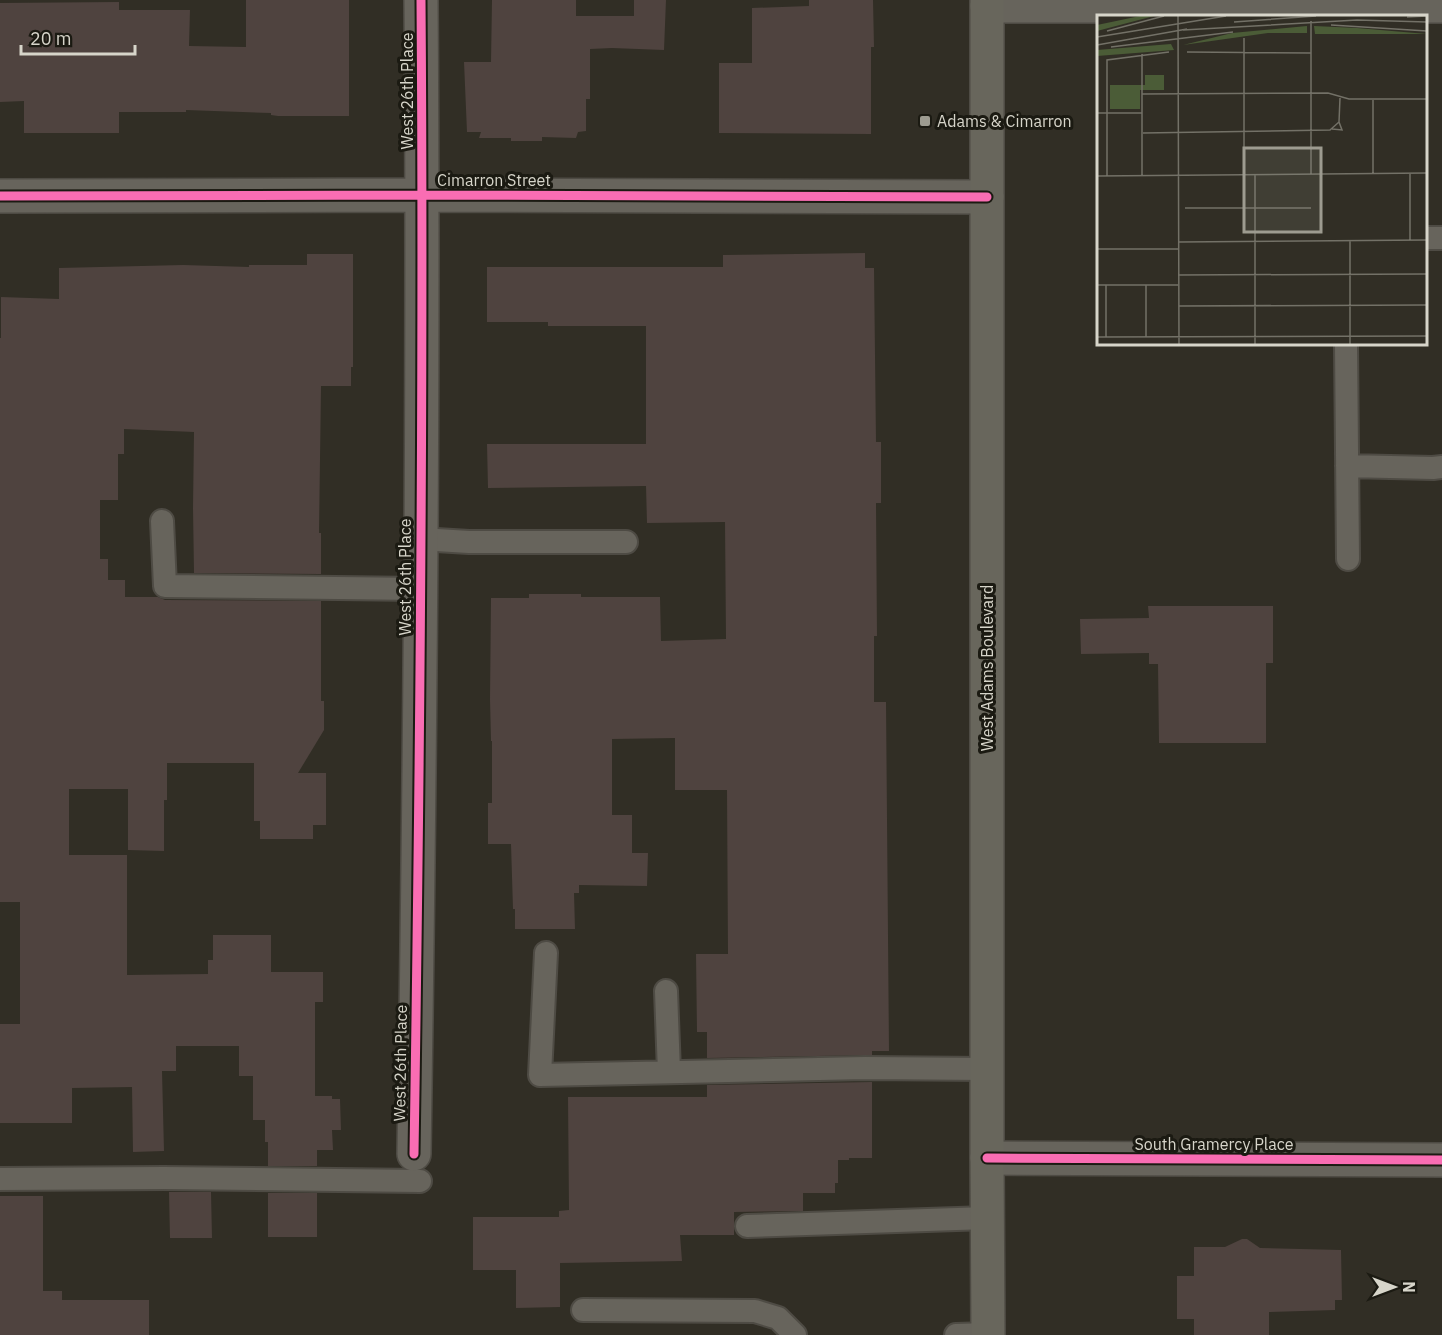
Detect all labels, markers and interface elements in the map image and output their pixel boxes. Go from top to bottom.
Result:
inset map [1097,15,1427,345]
scale bar [21,18,135,56]
text: 20 m [30,27,72,50]
street label: West 26th Place [397,32,417,149]
place label: Adams & Cimarron [937,111,1072,131]
marker: Adams & Cimarron [918,114,932,128]
street label: Cimarron Street [437,170,551,190]
street label: West 26th Place [395,518,415,635]
street label: West Adams Boulevard [977,585,997,751]
street label: West 26th Place [389,1004,411,1122]
street label: South Gramercy Place [1135,1134,1294,1154]
north arrow [1364,1257,1424,1317]
text: N [1399,1281,1419,1293]

